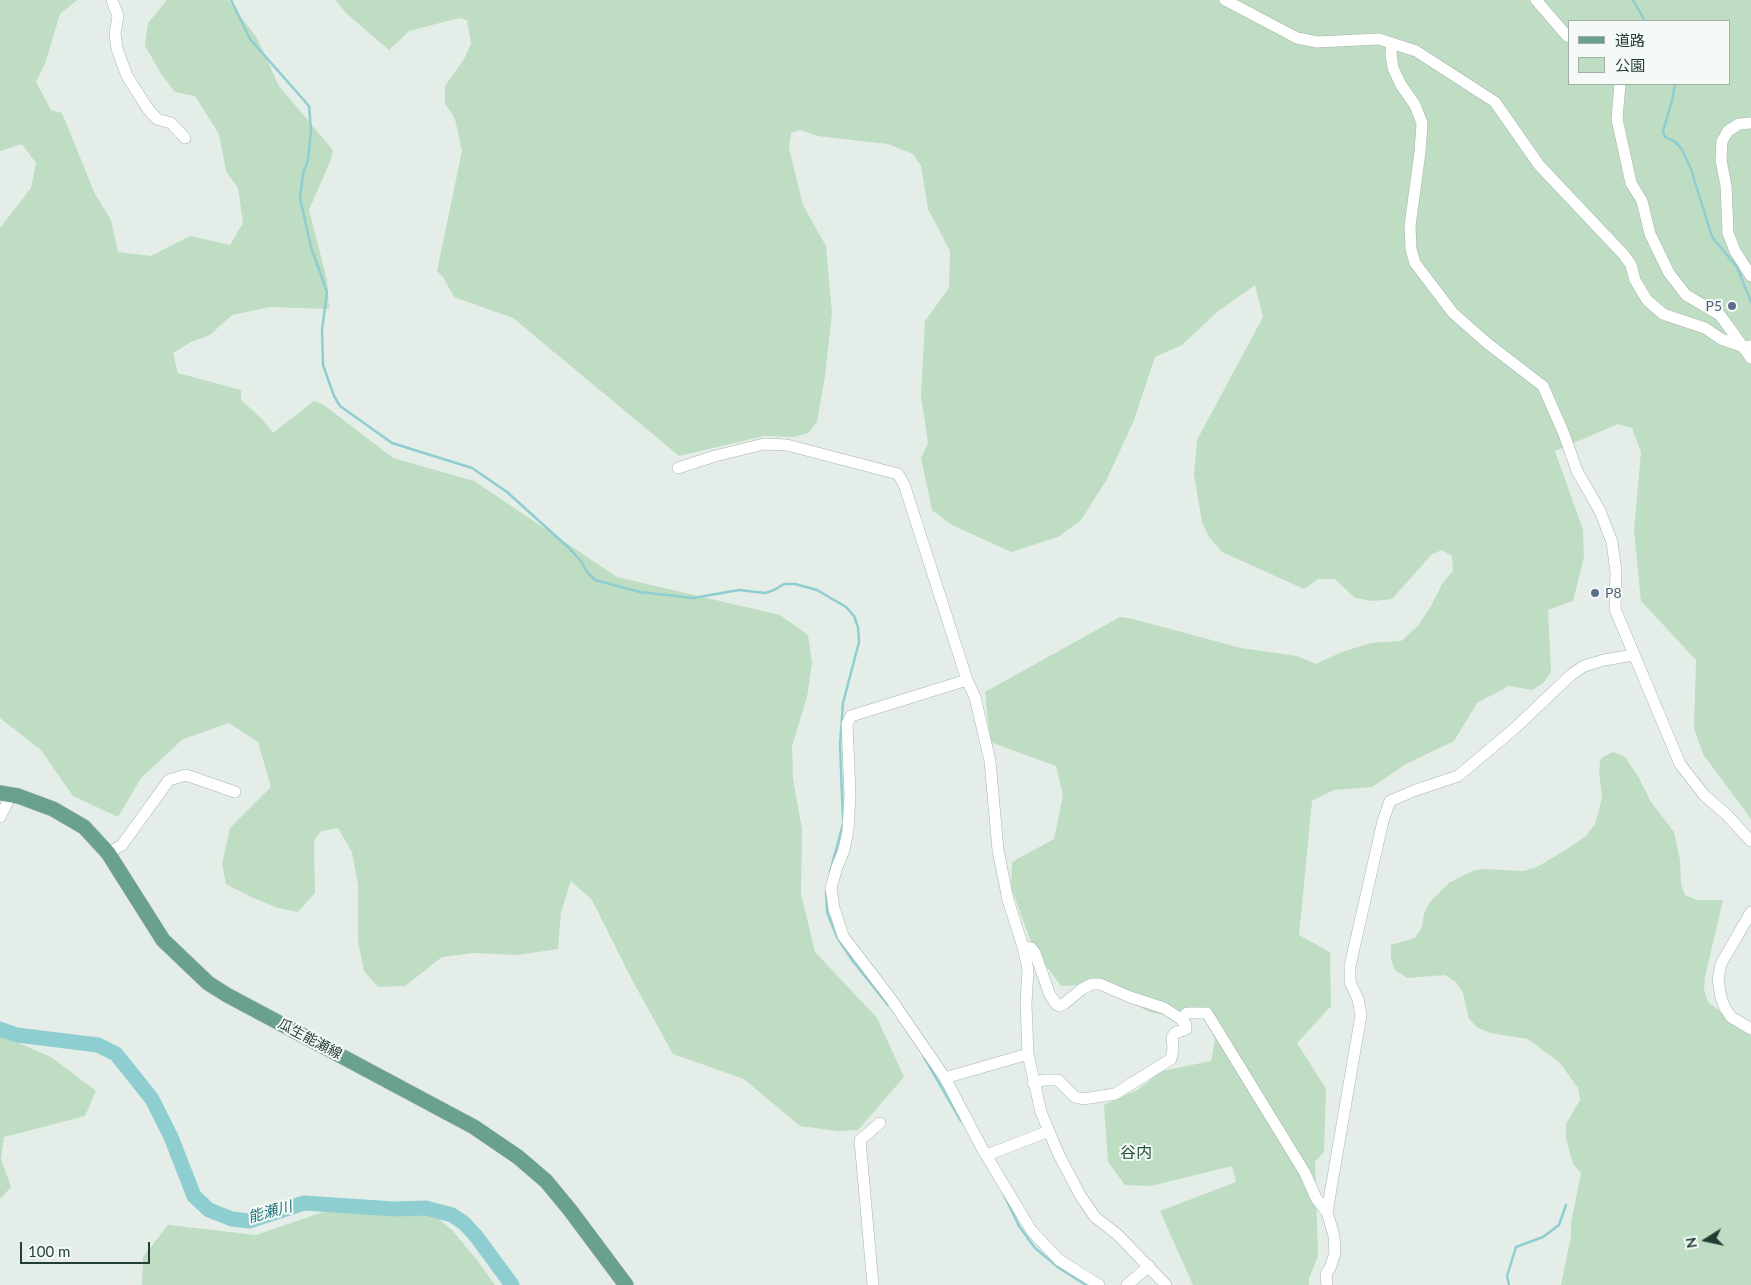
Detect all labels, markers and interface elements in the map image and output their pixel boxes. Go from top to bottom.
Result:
legend [1568,20,1731,85]
text: 道路 [1615,31,1645,49]
text: 公園 [1615,56,1645,74]
place label: P5 [1705,298,1722,314]
marker: P5 [1726,300,1738,312]
place label: P8 [1605,585,1622,601]
marker: P8 [1589,587,1601,599]
street label: 瓜生能瀬線 [275,1015,345,1063]
district label: 谷内 [1120,1143,1152,1163]
water label: 能瀬川 [246,1197,294,1227]
north arrow [1681,1215,1731,1265]
scale bar [22,1232,152,1264]
text: N [1681,1236,1700,1249]
text: 100 m [28,1242,70,1260]

